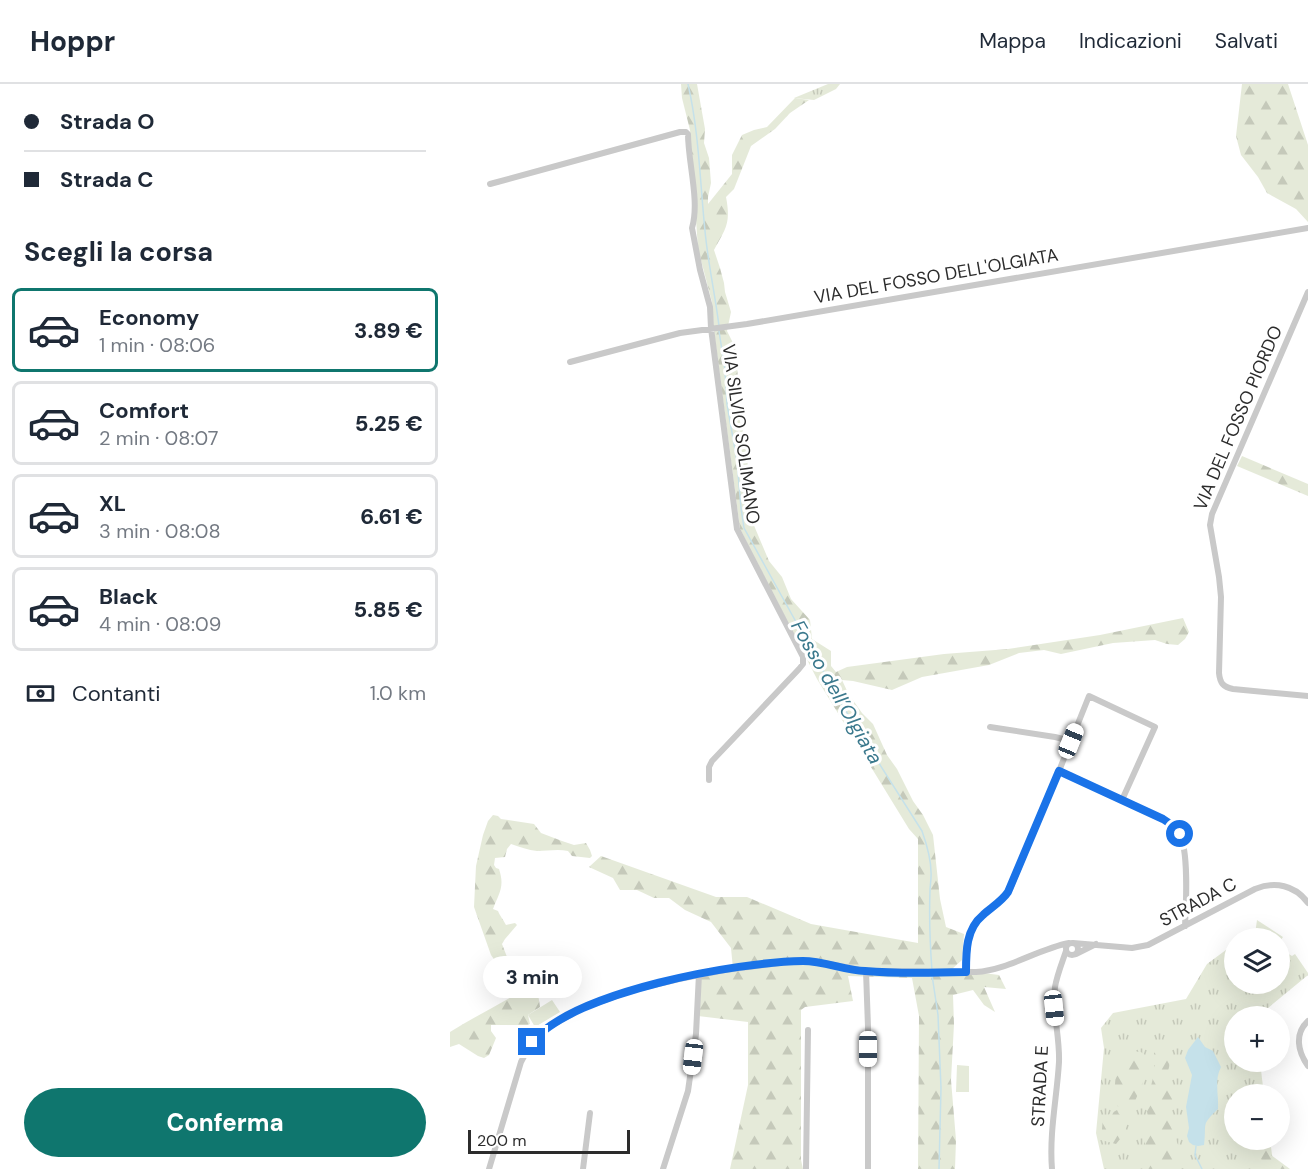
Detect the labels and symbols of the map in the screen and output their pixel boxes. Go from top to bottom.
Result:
street label: VIA DEL FOSSO DELL'OLGIATA [812,243,1060,309]
street label: VIA DEL FOSSO PIORDO [1188,322,1288,514]
street label: VIA SILVIO SOLIMANO [716,342,766,526]
water label: Fosso dell’Olgiata [785,615,889,769]
car [1056,721,1086,761]
route start [1166,820,1193,847]
street label: STRADA C [1155,872,1241,932]
callout: 3 min [482,955,582,997]
car [1043,989,1065,1027]
route end [518,1028,545,1055]
car [859,1031,877,1067]
car [682,1038,704,1076]
street label: STRADA E [1026,1045,1054,1127]
scale bar [468,1127,630,1154]

